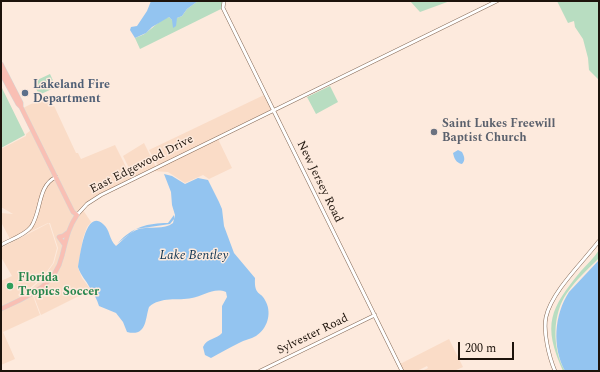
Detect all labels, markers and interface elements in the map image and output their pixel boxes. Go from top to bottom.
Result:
place label: Lakeland Fire Department [33,79,110,107]
marker: Lakeland Fire Department [20,88,30,98]
place label: Saint Lukes Freewill Baptist Church [442,118,555,146]
marker: Saint Lukes Freewill Baptist Church [429,127,439,137]
street label: East Edgewood Drive [88,133,196,197]
street label: New Jersey Road [293,139,345,225]
water label: Lake Bentley [160,248,228,264]
place label: Florida Tropics Soccer [18,272,99,300]
marker: Florida Tropics Soccer [5,281,15,291]
street label: Sylvester Road [275,312,351,358]
scale bar [460,334,516,360]
text: 200 m [465,339,496,358]

